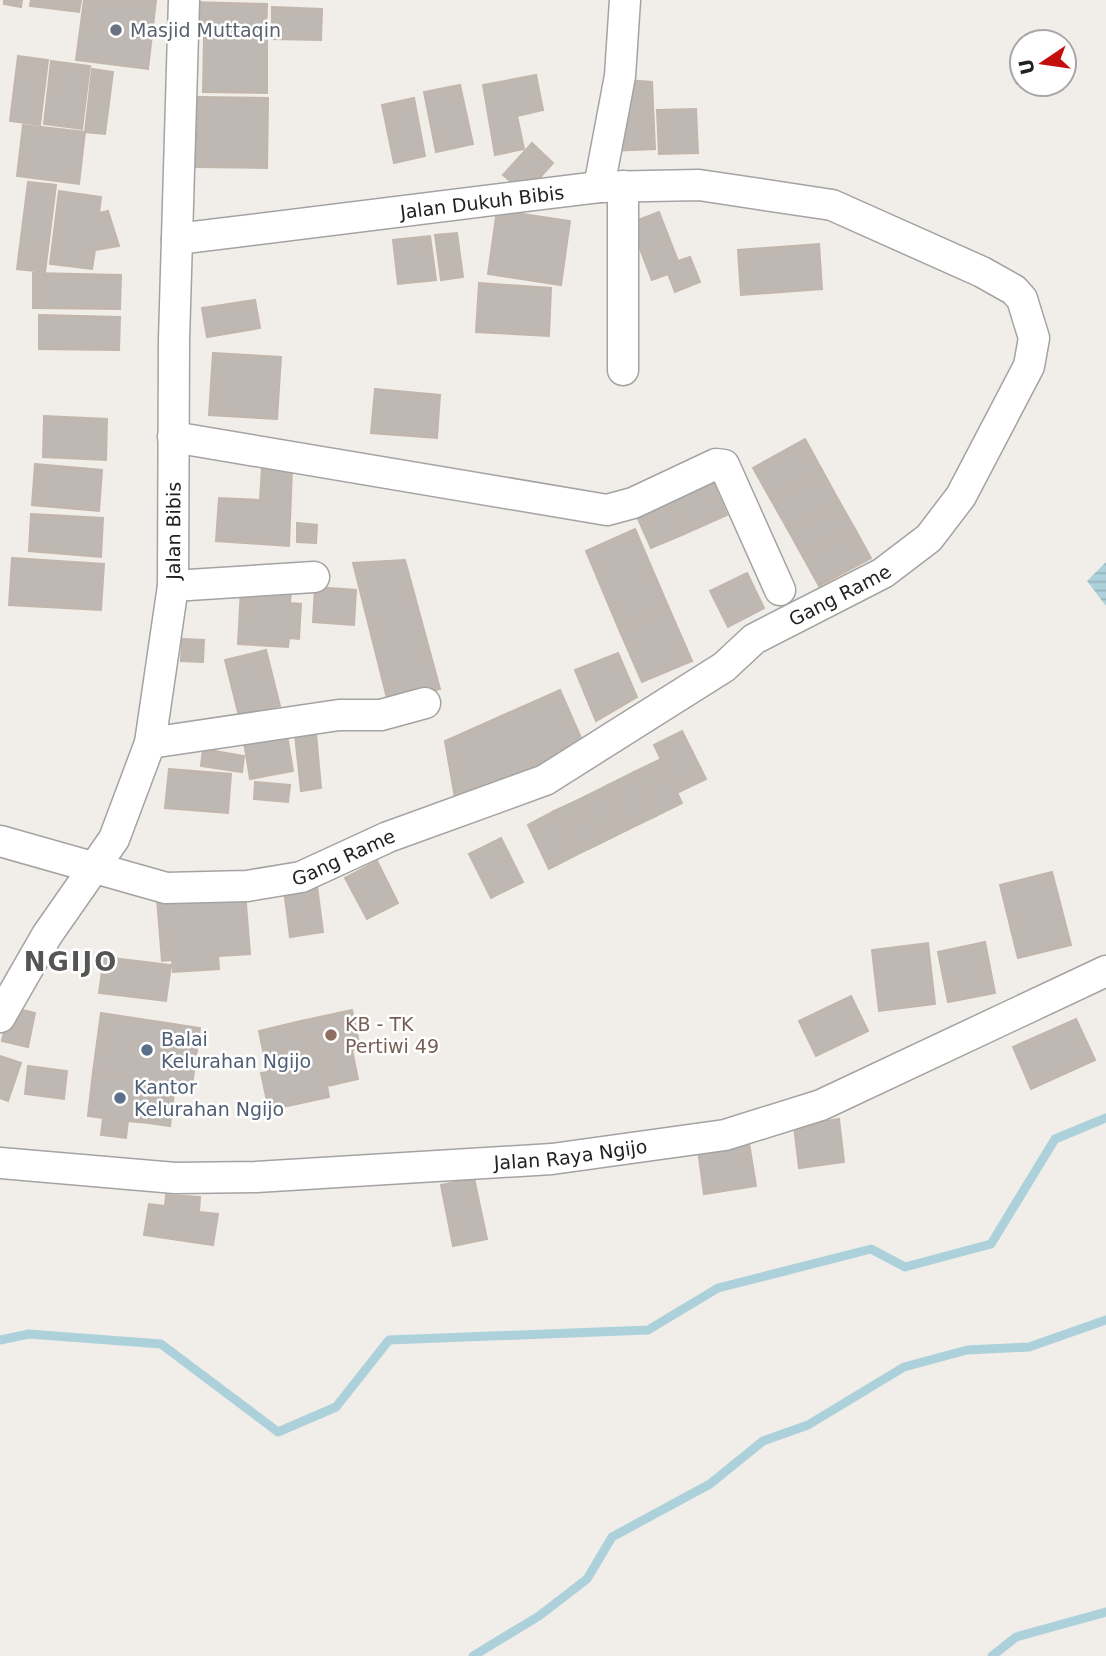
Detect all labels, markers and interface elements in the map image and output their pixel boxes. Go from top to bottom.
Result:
place label: Masjid Muttaqin [130,19,281,41]
marker: Masjid Muttaqin [108,22,124,38]
north arrow [1008,28,1078,98]
text: U [1014,57,1039,77]
street label: Jalan Dukuh Bibis [398,181,565,223]
street label: Jalan Bibis [162,482,184,581]
street label: Gang Rame [785,560,895,630]
street label: Gang Rame [290,824,398,889]
district label: NGIJO [24,947,118,977]
place label: KB - TK Pertiwi 49 [345,1013,439,1057]
marker: KB - TK Pertiwi 49 [323,1027,339,1043]
place label: Balai Kelurahan Ngijo [161,1028,311,1072]
marker: Balai Kelurahan Ngijo [139,1042,155,1058]
place label: Kantor Kelurahan Ngijo [134,1076,284,1120]
marker: Kantor Kelurahan Ngijo [112,1090,128,1106]
street label: Jalan Raya Ngijo [492,1135,648,1174]

